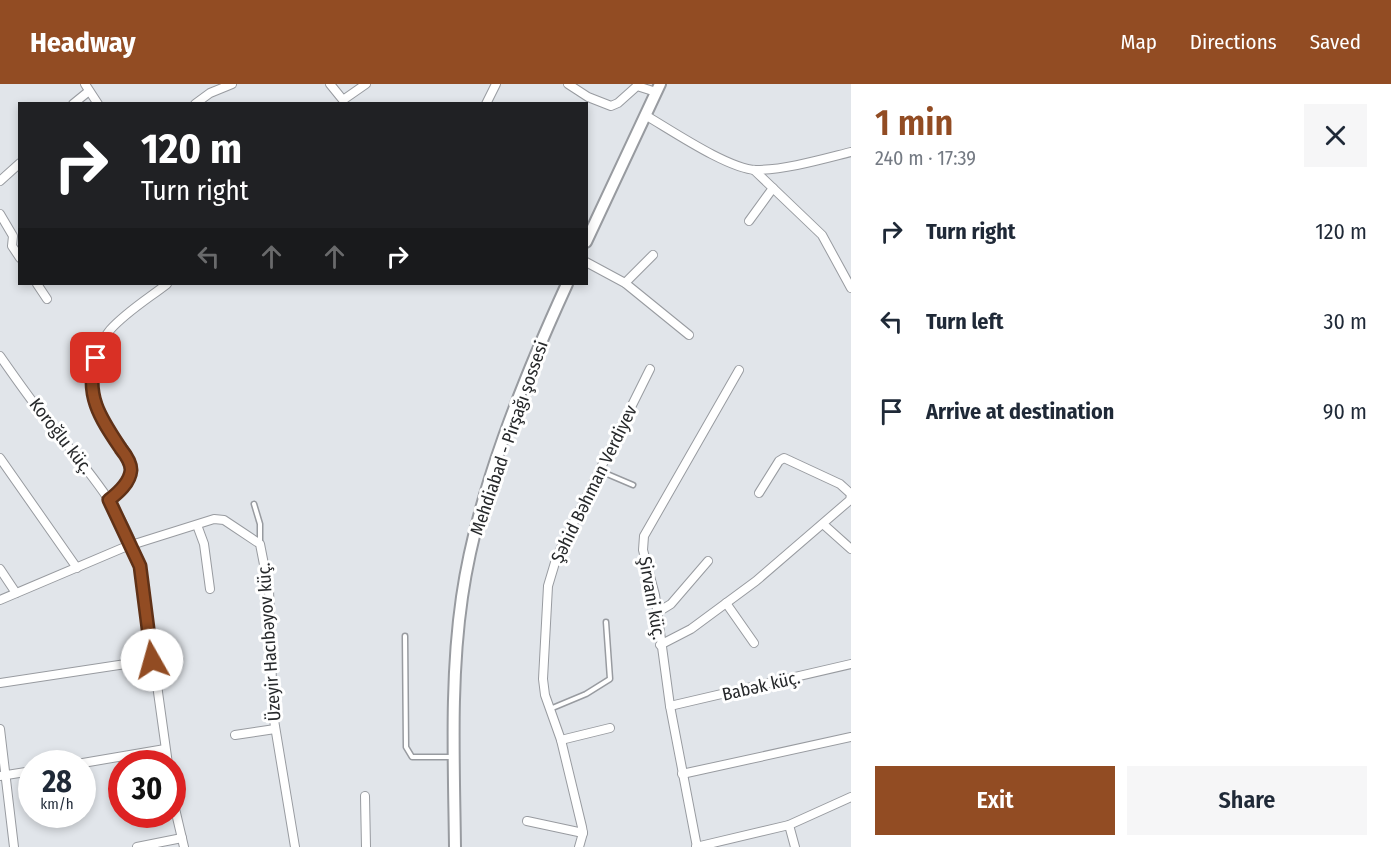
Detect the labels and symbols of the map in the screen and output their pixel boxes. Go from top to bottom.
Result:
pin [70,332,121,383]
street label: Mehdiabad - Pirşağı şossesi [465,338,553,538]
street label: Koroğlu küç. [25,394,98,478]
street label: Şəhid Bəhman Verdiyev [546,401,642,567]
street label: Şirvani küç. [634,555,670,641]
street label: Üzeyir Hacıbəyov küç. [252,562,286,722]
position arrow [120,628,184,692]
street label: Babək küç. [720,666,802,706]
speed limit sign: 30 [108,750,186,828]

